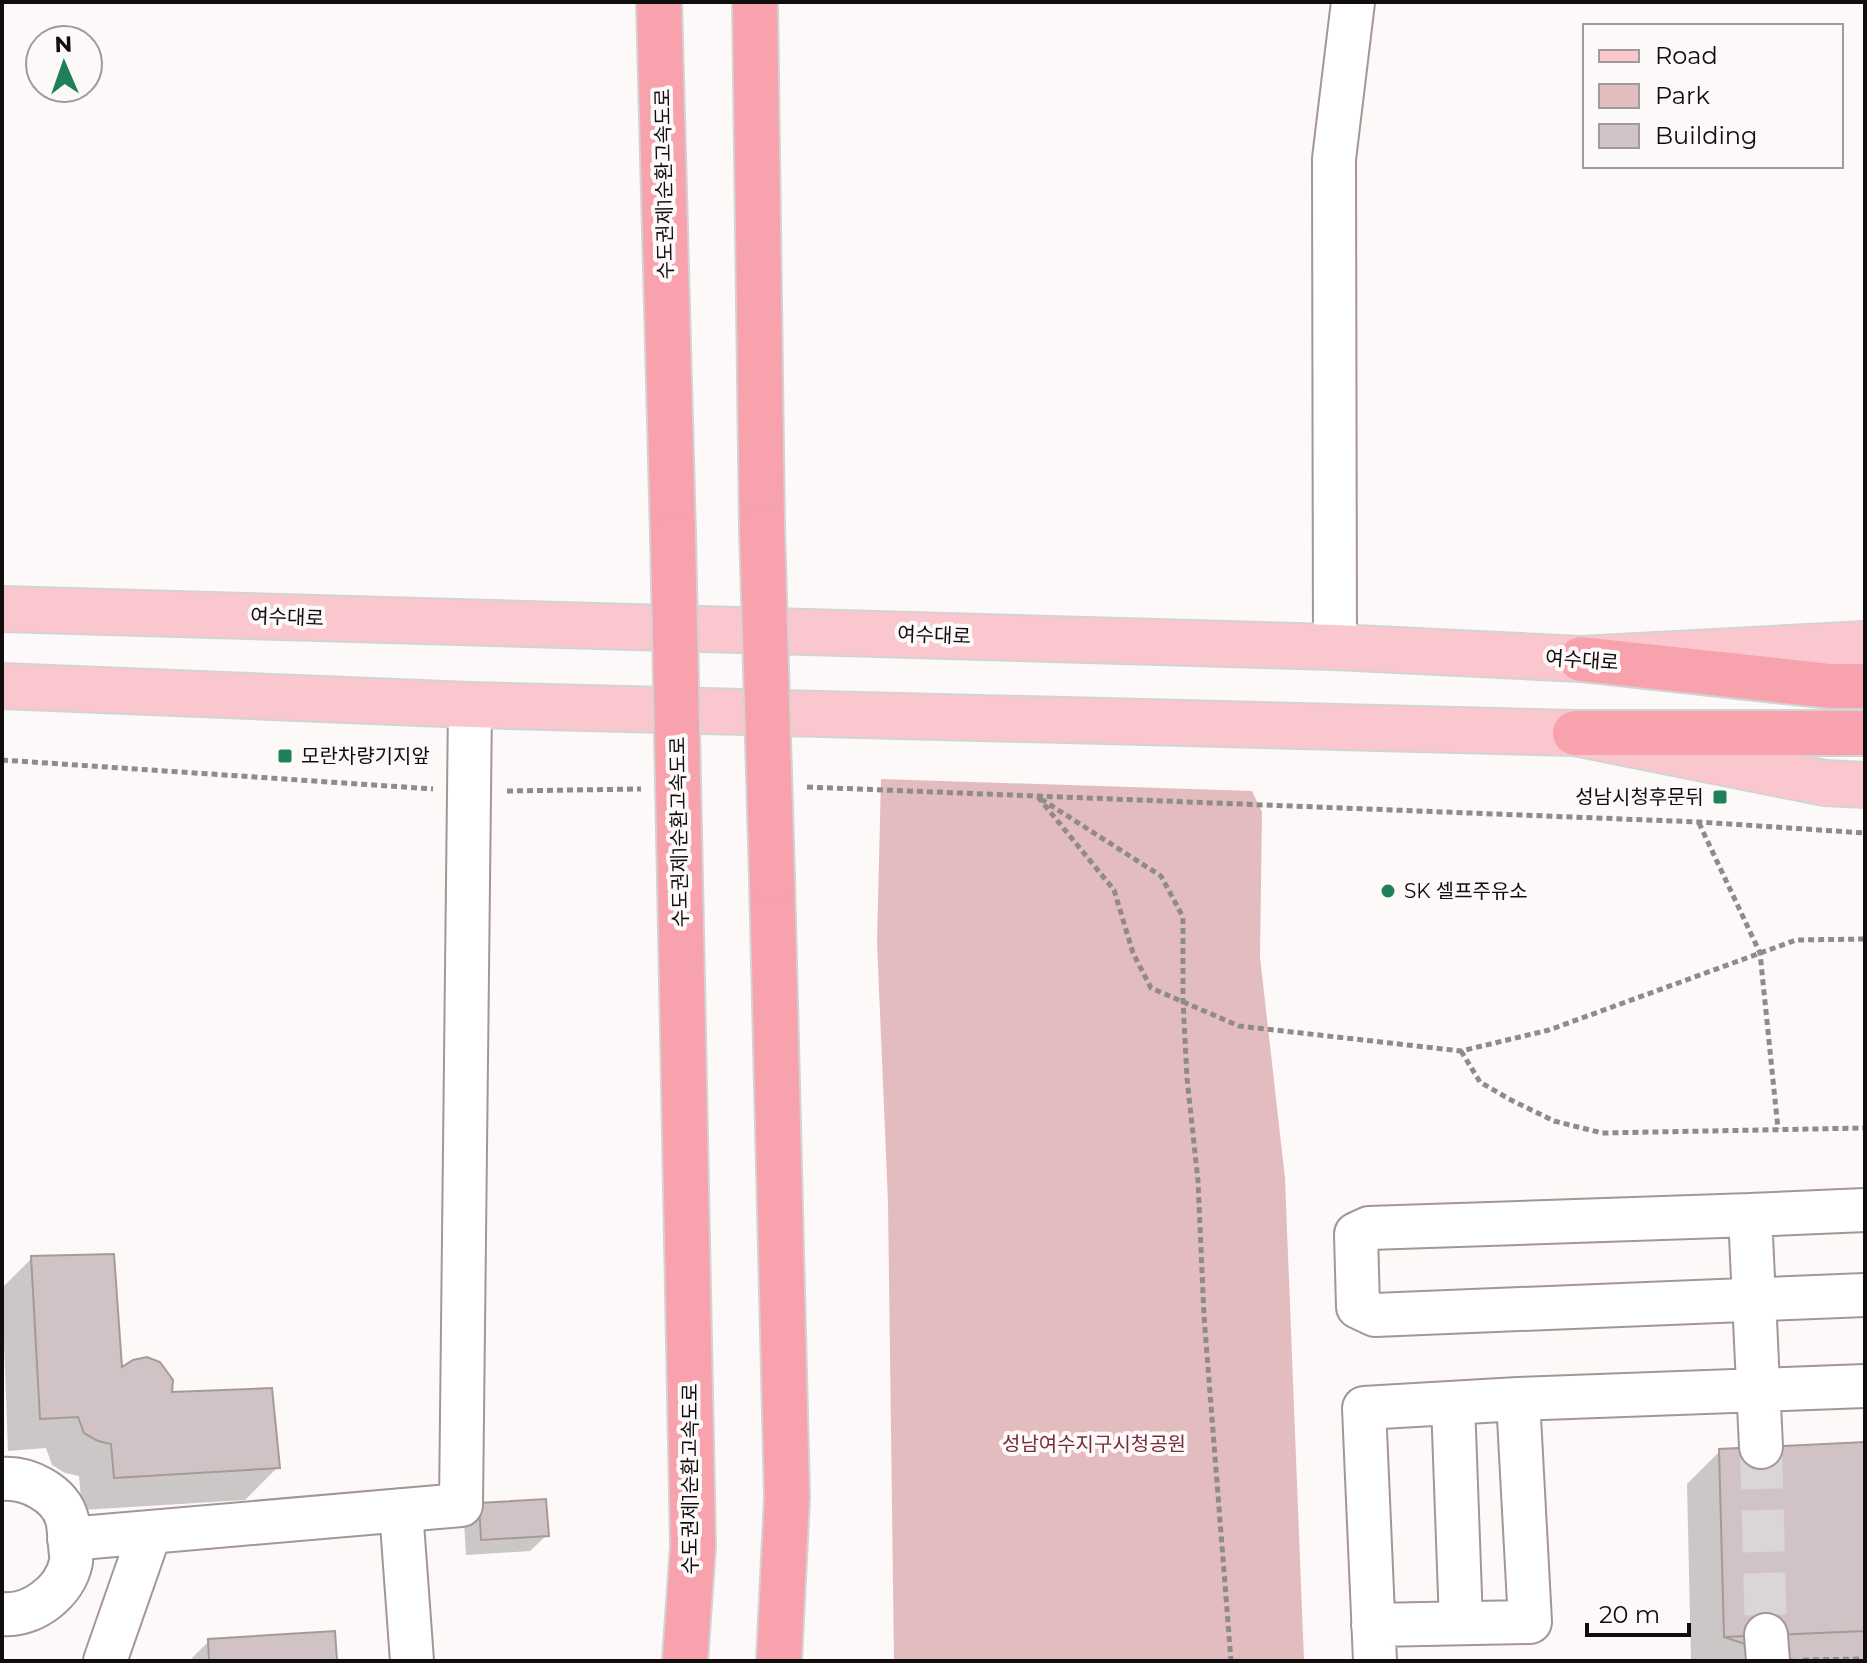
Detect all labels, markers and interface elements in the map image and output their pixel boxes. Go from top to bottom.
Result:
north arrow [24,24,104,104]
legend [1583,24,1843,168]
text: N [54,31,73,58]
text: Road [1655,41,1718,70]
text: Park [1655,81,1710,110]
street label: 수도권제1순환고속도로 [650,88,678,280]
text: Building [1655,121,1758,150]
street label: 여수대로 [250,604,324,630]
street label: 여수대로 [897,622,971,648]
street label: 여수대로 [1544,645,1620,675]
street label: 수도권제1순환고속도로 [665,736,693,928]
place label: 모란차량기지앞 [301,744,430,768]
marker: 모란차량기지앞 [276,747,294,765]
place label: 성남시청후문뒤 [1575,785,1704,809]
marker: 성남시청후문뒤 [1711,788,1729,806]
place label: SK 셀프주유소 [1404,879,1528,903]
marker: SK 셀프주유소 [1379,882,1397,900]
street label: 수도권제1순환고속도로 [678,1383,702,1575]
park label: 성남여수지구시청공원 [1002,1432,1186,1456]
scale bar [1587,1587,1689,1637]
text: 20 m [1599,1600,1660,1629]

